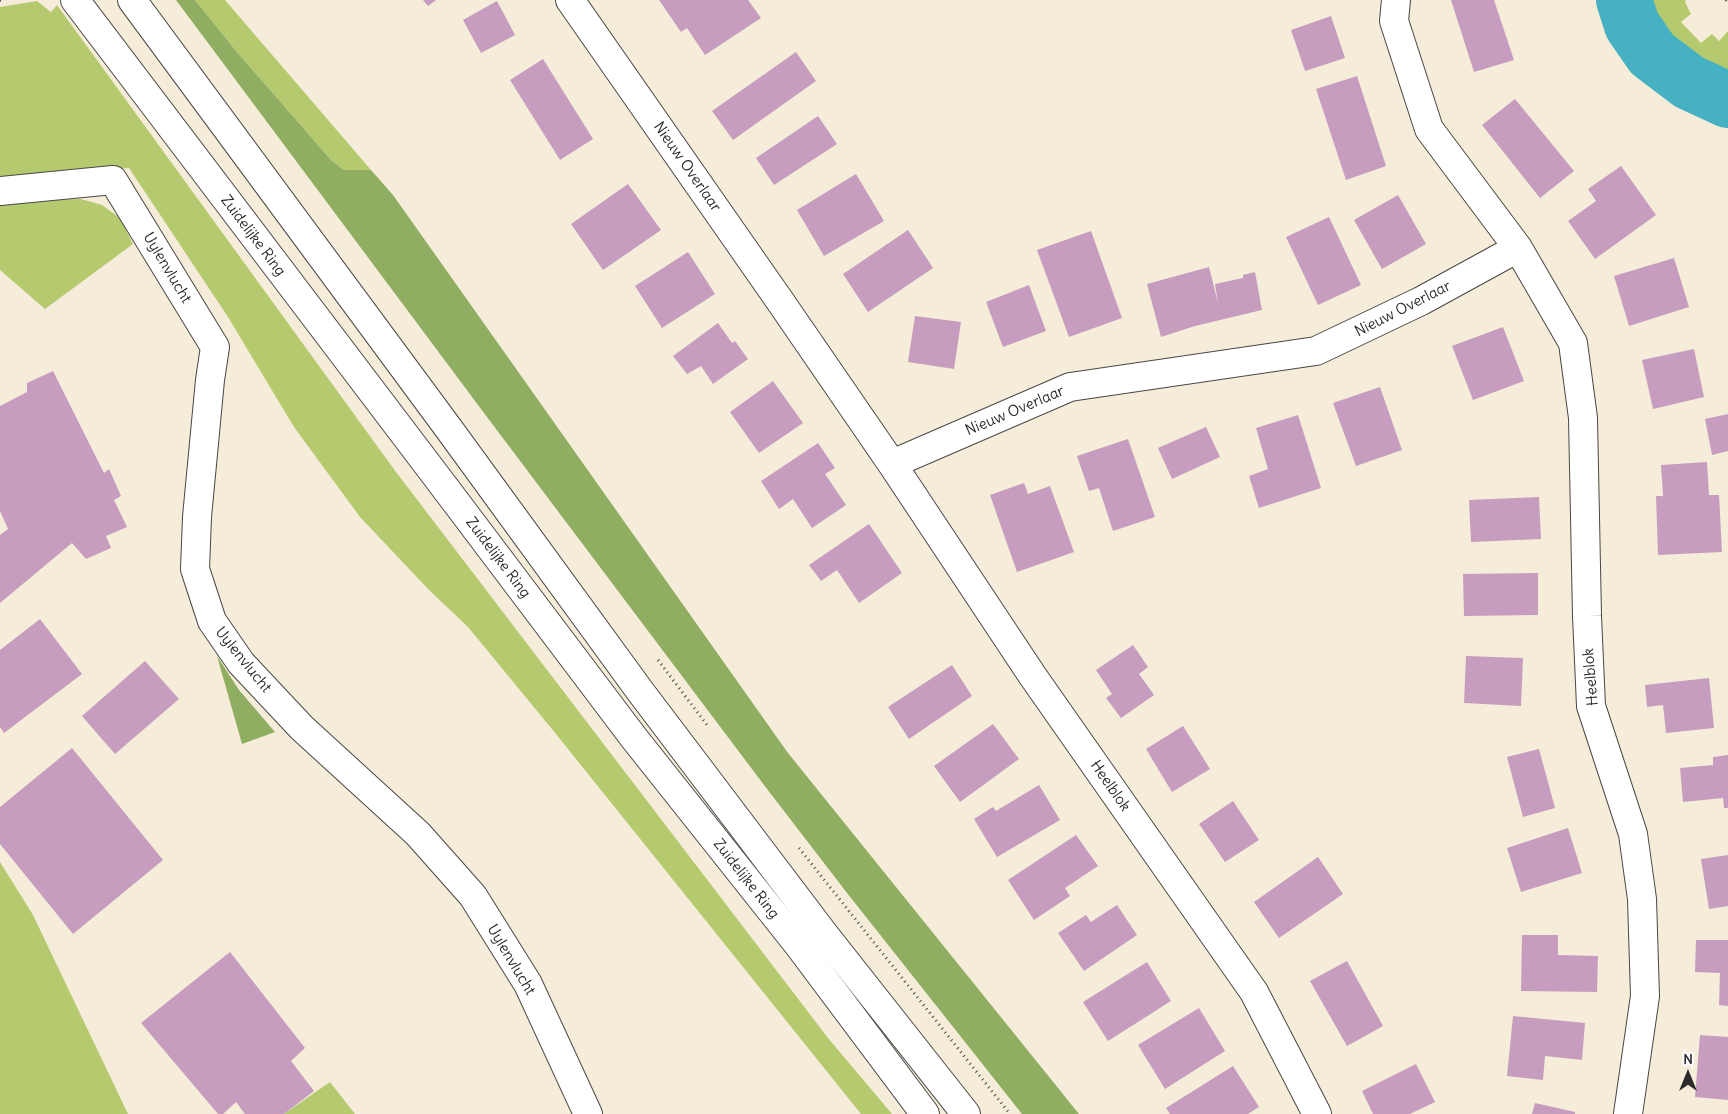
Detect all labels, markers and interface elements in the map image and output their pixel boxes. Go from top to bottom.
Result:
street label: Nieuw Overlaar [649,119,725,215]
street label: Zuidelijke Ring [217,192,289,280]
street label: Uylenvlucht [139,229,195,307]
street label: Nieuw Overlaar [1352,277,1454,341]
street label: Nieuw Overlaar [963,382,1067,440]
street label: Zuidelijke Ring [462,514,534,602]
street label: Uylenvlucht [211,624,275,696]
street label: Heelblok [1580,647,1602,707]
street label: Heelblok [1086,757,1134,815]
street label: Zuidelijke Ring [709,836,783,922]
street label: Uylenvlucht [483,921,539,999]
north arrow [1663,1049,1713,1099]
text: N [1683,1050,1693,1068]

